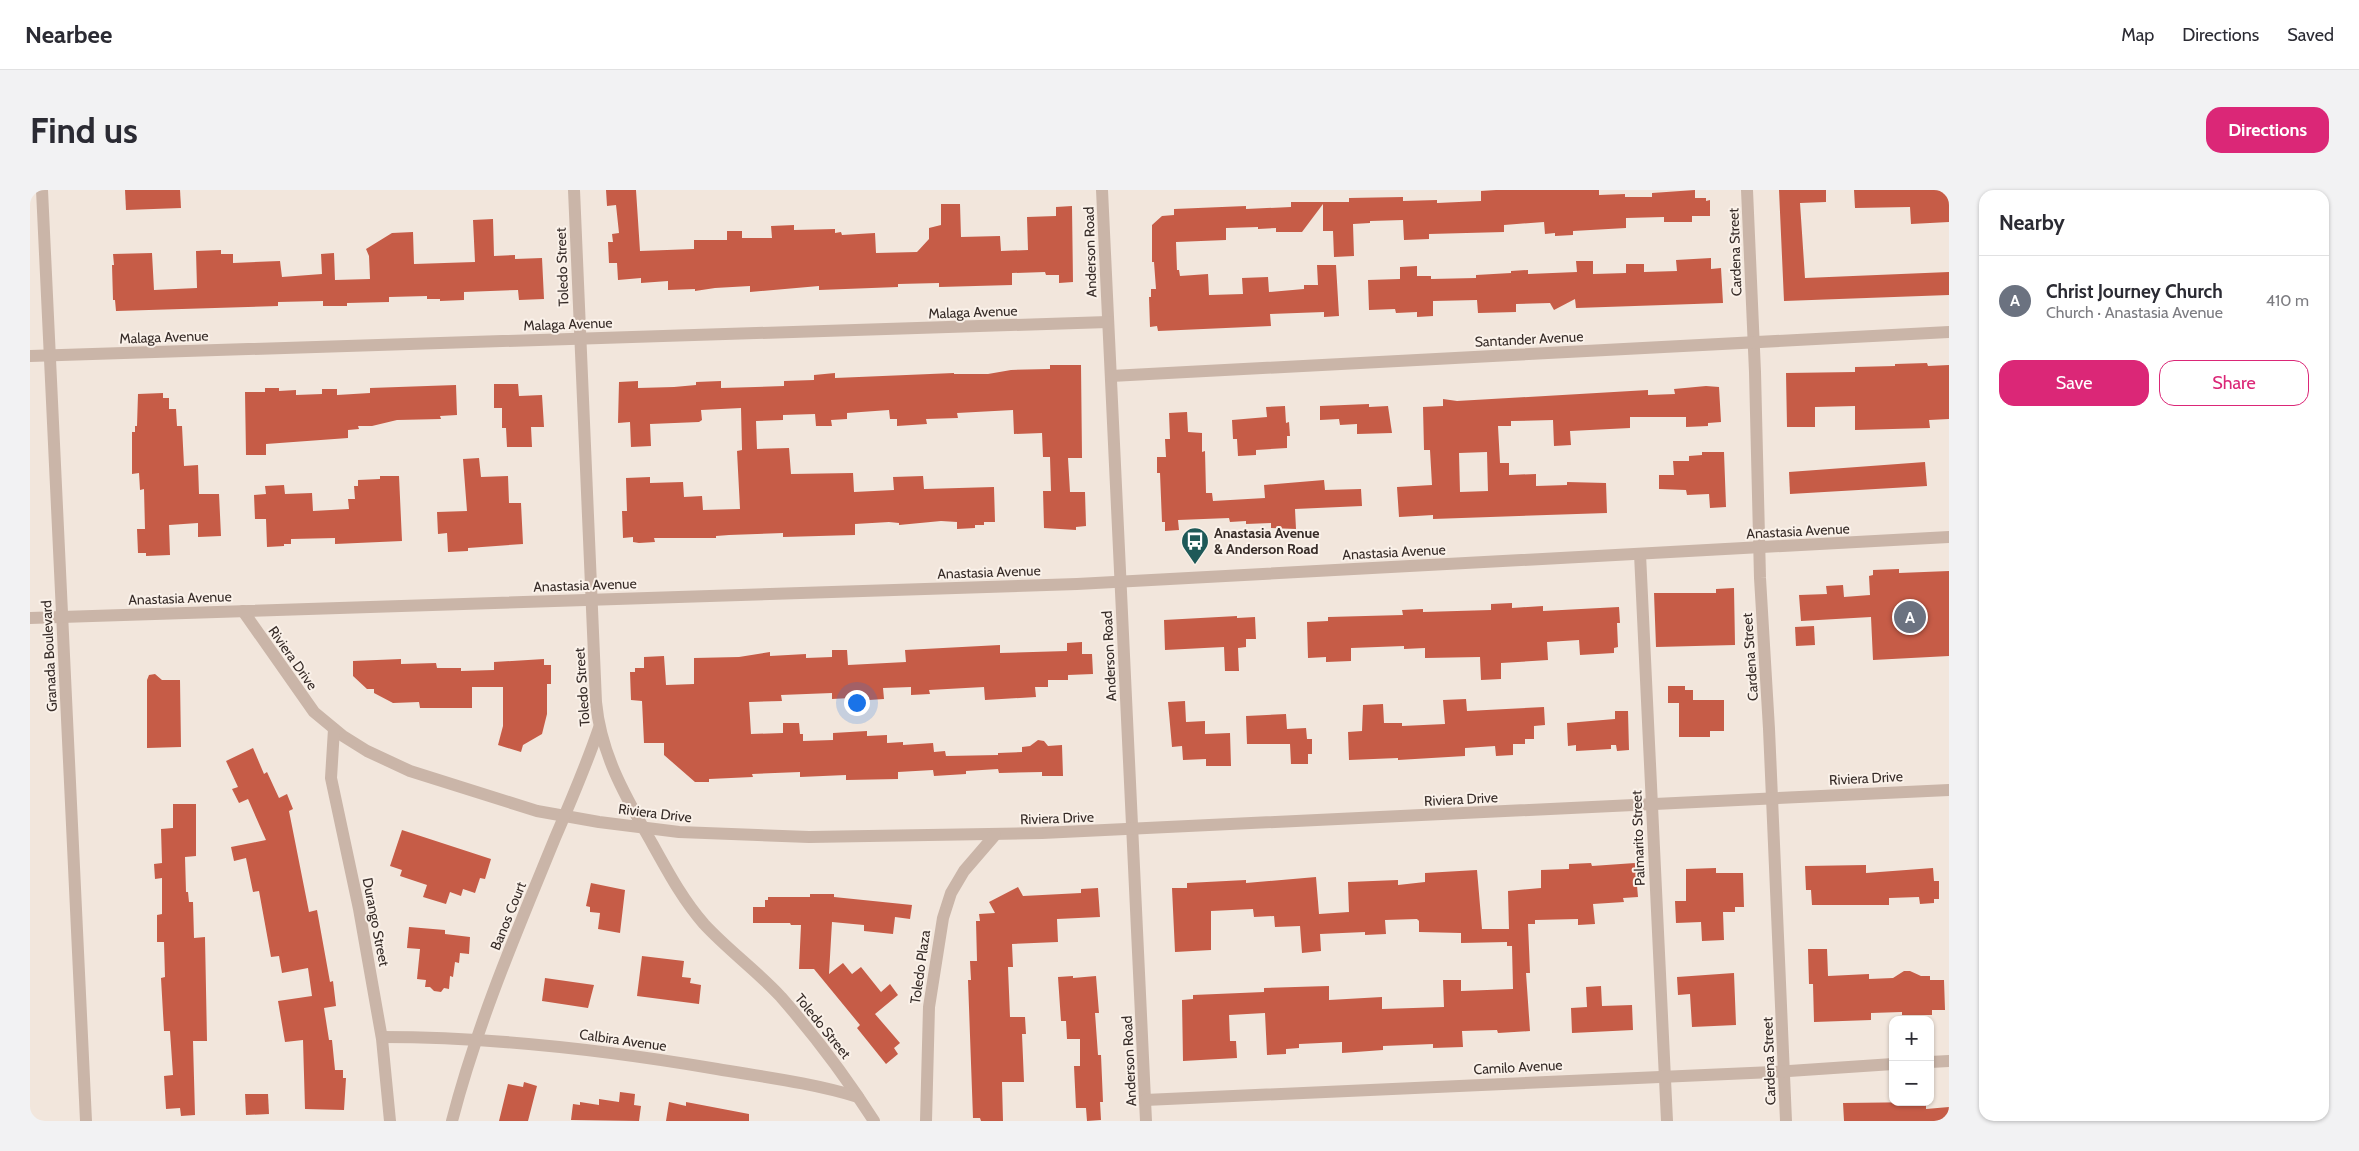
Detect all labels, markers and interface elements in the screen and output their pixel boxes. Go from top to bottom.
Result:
text: Nearbee [25,20,112,49]
text: Map [2121,24,2154,46]
text: Directions [2182,24,2259,46]
text: Saved [2287,24,2334,46]
button: Directions [2206,107,2329,153]
text: Find us [30,109,138,152]
street label: Anderson Road [1079,206,1101,298]
street label: Cardena Street [1724,207,1746,296]
text: Nearby [1999,210,2065,235]
street label: Toledo Street [552,227,572,307]
text: Christ Journey Church [2046,280,2223,303]
text: A [2010,291,2020,310]
text: 410 m [2266,291,2309,310]
street label: Malaga Avenue [928,301,1018,323]
text: Church · Anastasia Avenue [2046,303,2223,322]
street label: Malaga Avenue [523,313,613,335]
street label: Malaga Avenue [119,326,209,348]
street label: Santander Avenue [1474,327,1584,351]
button: Save [1999,360,2149,406]
button: Share [2159,360,2309,406]
street label: Anastasia Avenue [1746,519,1850,543]
place label: Anastasia Avenue & Anderson Road [1214,524,1319,558]
bus stop icon: Anastasia Avenue & Anderson Road [1180,526,1210,565]
street label: Anastasia Avenue [1342,540,1446,564]
street label: Anastasia Avenue [937,561,1041,583]
street label: Anastasia Avenue [533,574,637,596]
street label: Anastasia Avenue [128,587,232,609]
pin: A [1894,598,1926,636]
street label: Granada Boulevard [37,600,61,712]
street label: Anderson Road [1098,610,1120,702]
street label: Cardena Street [1738,612,1762,702]
street label: Riviera Drive [264,623,322,693]
street label: Toledo Street [570,647,594,727]
your location [844,690,870,716]
street label: Riviera Drive [1829,767,1903,789]
street label: Riviera Drive [1424,788,1498,810]
street label: Palmarito Street [1627,790,1649,886]
street label: Riviera Drive [617,800,693,826]
street label: Riviera Drive [1020,808,1094,828]
street label: Durango Street [359,876,393,968]
street label: Banos Court [486,879,530,953]
street label: Toledo Plaza [906,929,934,1005]
street label: Toledo Street [791,990,855,1063]
street label: Anderson Road [1118,1015,1140,1107]
street label: Cardena Street [1758,1016,1780,1105]
map controls [1889,1016,1934,1106]
button: + [1889,1016,1934,1061]
street label: Calbira Avenue [578,1025,668,1055]
street label: Camilo Avenue [1473,1056,1563,1078]
button: − [1889,1061,1934,1106]

